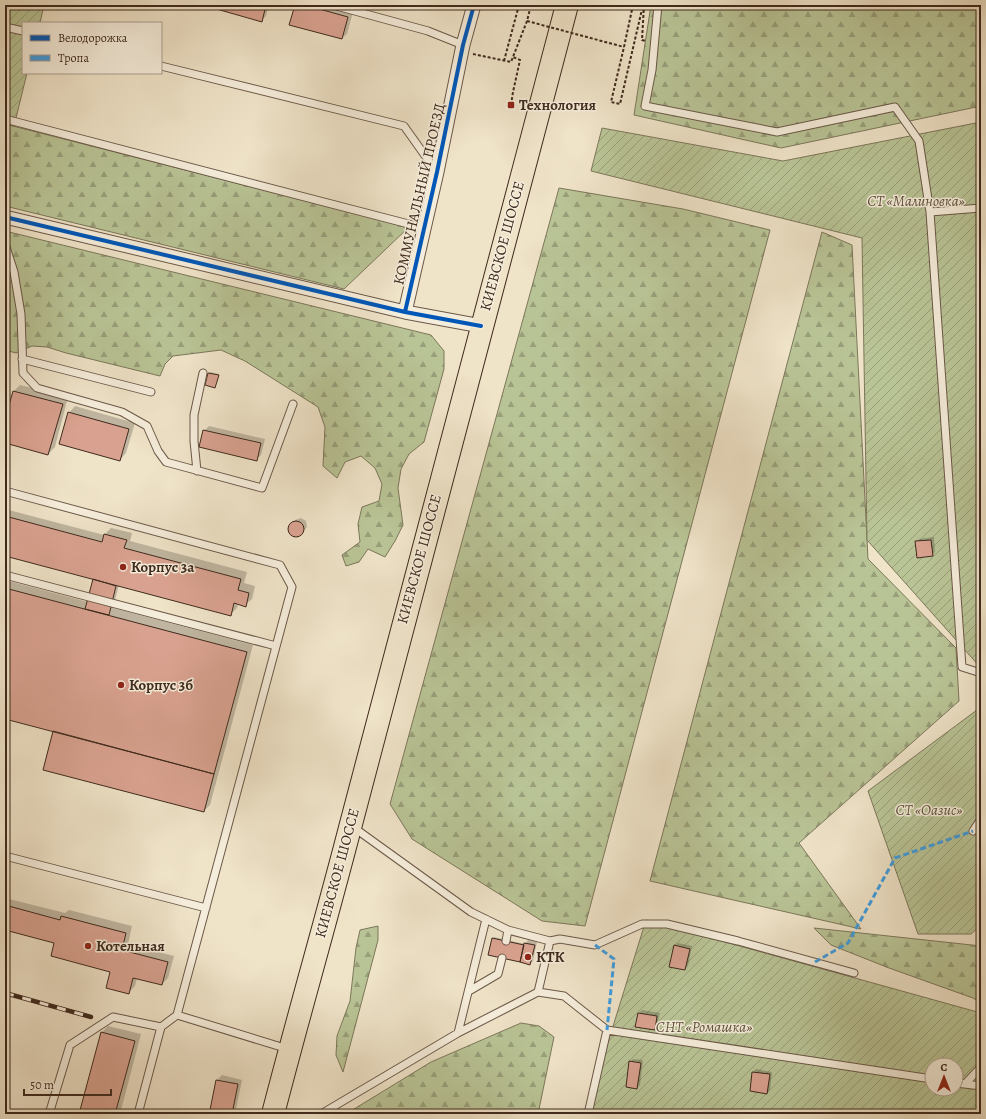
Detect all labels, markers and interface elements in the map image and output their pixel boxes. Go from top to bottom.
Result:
legend [22,22,162,74]
text: Велодорожка [58,30,128,46]
text: Тропа [58,50,89,66]
place label: Технология [519,95,597,115]
marker: Технология [506,100,516,110]
street label: КОММУНАЛЬНЫЙ ПРОЕЗД [388,101,450,287]
street label: КИЕВСКОЕ ШОССЕ [475,179,529,313]
park label: СТ «Малиновка» [867,191,965,211]
street label: КИЕВСКОЕ ШОССЕ [392,492,446,626]
place label: Корпус 3a [131,557,195,577]
marker: Корпус 3a [118,562,128,572]
place label: Корпус 3б [129,675,193,695]
marker: Корпус 3б [116,680,126,690]
park label: СТ «Оазис» [896,800,962,820]
street label: КИЕВСКОЕ ШОССЕ [310,806,364,940]
place label: Котельная [96,936,165,956]
marker: Котельная [83,941,93,951]
place label: КТК [536,947,565,967]
marker: КТК [523,952,533,962]
park label: СНТ «Ромашка» [656,1017,752,1037]
north arrow [924,1057,964,1097]
text: С [941,1060,948,1075]
scale bar [24,1071,111,1097]
text: 50 m [30,1077,54,1093]

